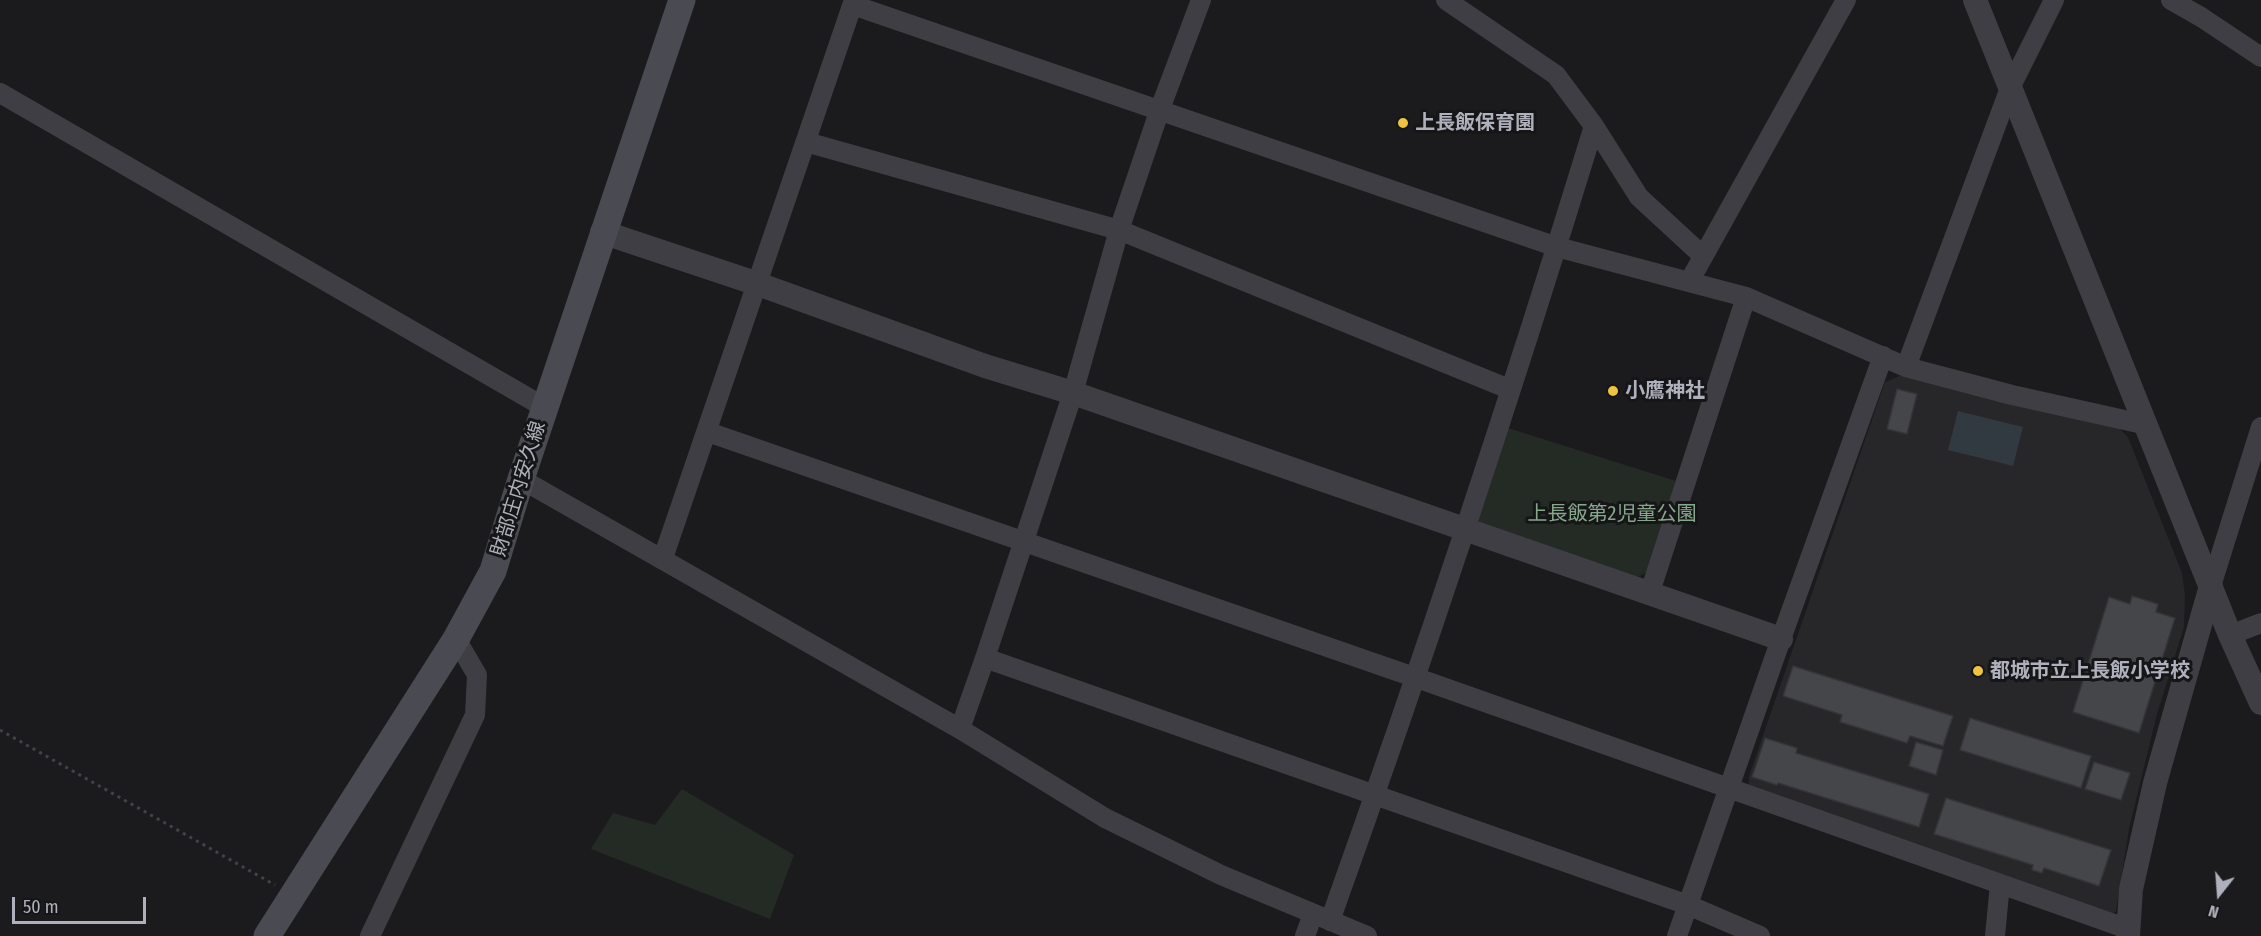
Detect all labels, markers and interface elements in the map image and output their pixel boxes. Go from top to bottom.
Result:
place label: 上長飯保育園 [1415,111,1535,135]
marker: 上長飯保育園 [1396,116,1410,130]
place label: 小鷹神社 [1625,379,1705,403]
marker: 小鷹神社 [1606,384,1620,398]
street label: 財部庄内安久線 [487,419,551,559]
park label: 上長飯第2児童公園 [1528,502,1696,526]
place label: 都城市立上長飯小学校 [1990,659,2190,683]
marker: 都城市立上長飯小学校 [1971,664,1985,678]
north arrow [2189,864,2249,924]
scale bar [15,885,148,923]
text: 50 m [23,896,59,918]
text: N [2206,901,2221,922]

